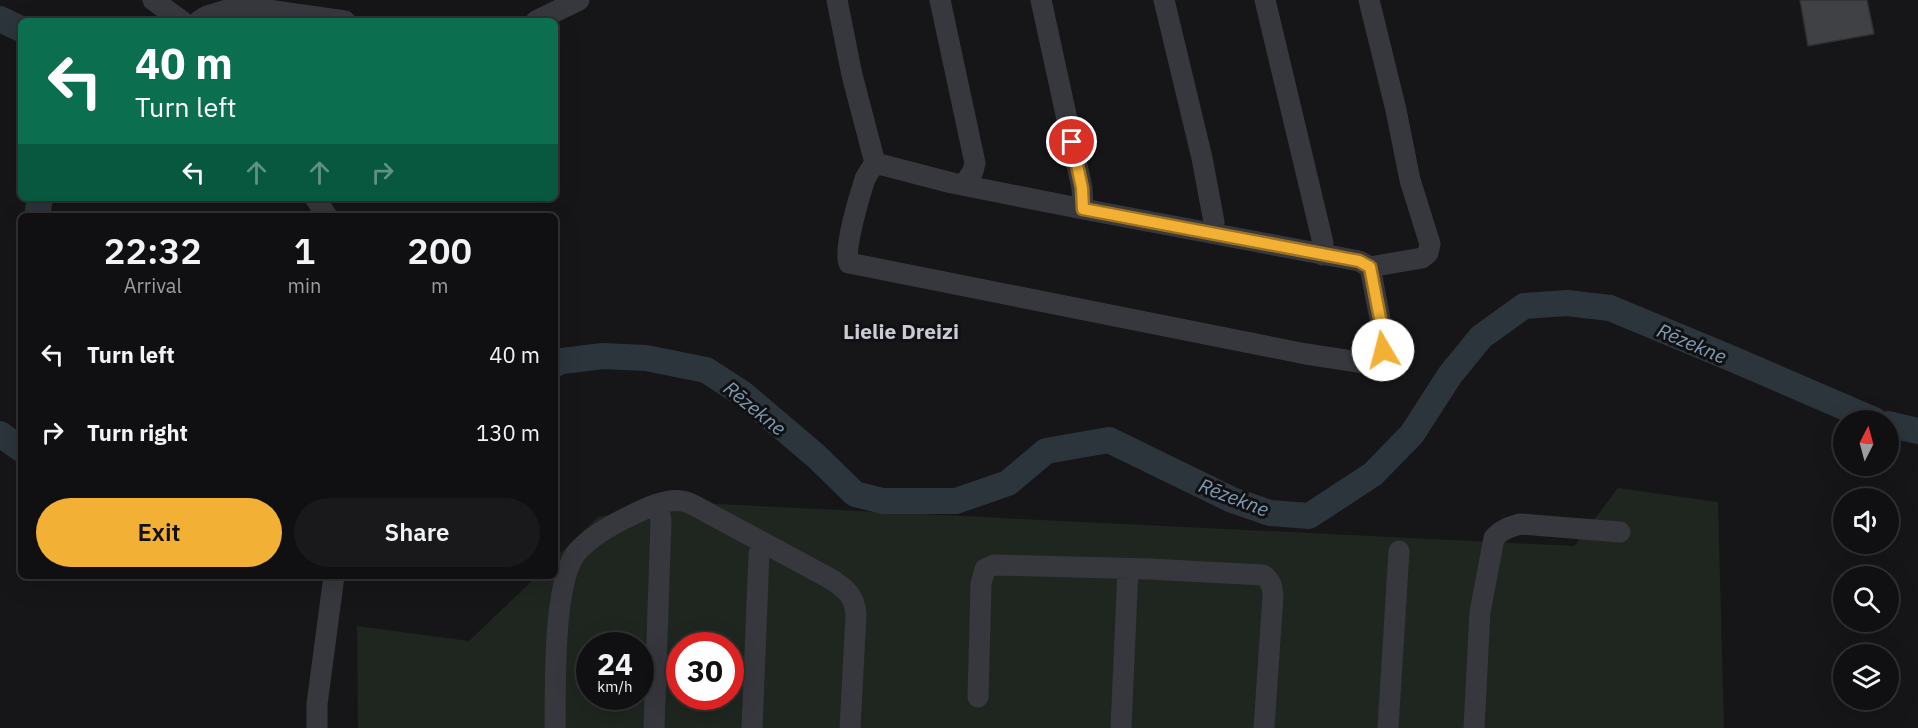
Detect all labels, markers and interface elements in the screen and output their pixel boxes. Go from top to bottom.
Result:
text: 40 m [135,36,233,91]
icon: left [36,42,114,120]
text: Turn left [135,89,236,124]
pin [1046,116,1097,167]
icon: arrive [1055,125,1088,158]
icon: left [177,156,210,189]
icon: ahead [240,156,273,189]
icon: ahead [303,156,336,189]
icon: right [366,156,399,189]
text: 22:32 [104,227,202,274]
text: 1 [294,227,315,274]
text: 200 [407,227,472,274]
text: Arrival [124,272,182,299]
text: min [288,272,321,299]
text: m [431,272,448,299]
water label: Rēzekne [1653,316,1731,370]
district label: Lielie Dreizi [843,317,959,345]
position arrow [1351,318,1415,382]
icon: left [36,338,69,371]
text: Turn left [87,340,175,369]
text: 40 m [489,340,540,369]
water label: Rēzekne [718,375,792,441]
north arrow [1833,410,1899,476]
map controls [1833,410,1899,710]
icon: right [36,416,69,449]
text: Turn right [87,418,188,447]
text: 130 m [476,418,540,447]
water label: Rēzekne [1195,471,1273,523]
button: sound [1833,488,1899,554]
button: Exit [36,498,282,567]
button: Share [294,498,540,567]
button: search [1833,566,1899,632]
speed limit sign: 30 [666,632,744,710]
text: 24 [597,644,633,683]
button: layers [1833,644,1899,710]
text: km/h [597,677,633,696]

